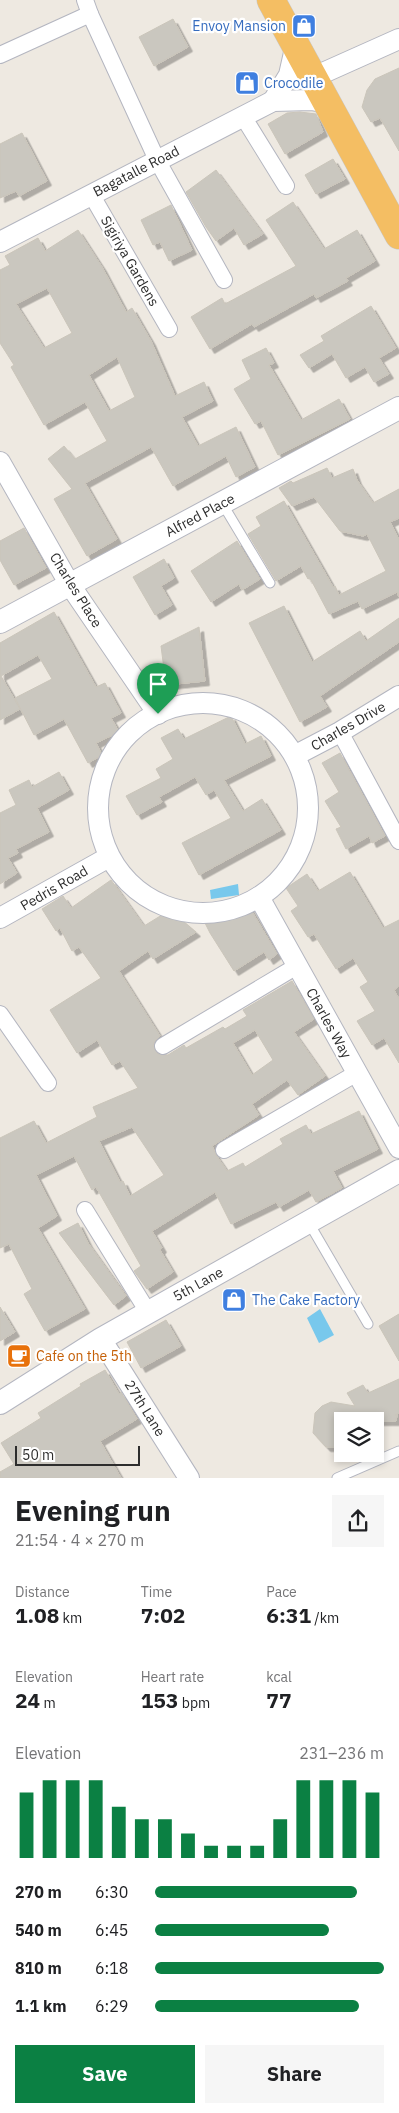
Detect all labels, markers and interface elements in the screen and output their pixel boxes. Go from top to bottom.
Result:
shop icon: Envoy Mansion [291,13,317,39]
place label: Envoy Mansion [192,17,286,35]
shop icon: Crocodile [234,70,260,96]
place label: Crocodile [264,74,324,92]
street label: Bagatalle Road [90,142,182,200]
street label: Sigiriya Gardens [97,213,163,310]
street label: Alfred Place [162,489,238,541]
street label: Charles Place [46,549,106,631]
pin [137,663,179,714]
icon: arrive [144,670,172,698]
street label: Charles Drive [307,697,389,755]
street label: Pedris Road [17,861,91,915]
street label: Charles Way [302,985,356,1061]
street label: 5th Lane [170,1263,227,1305]
shop icon: The Cake Factory [221,1287,247,1313]
place label: The Cake Factory [252,1291,360,1309]
cafe icon: Cafe on the 5th [6,1343,32,1369]
place label: Cafe on the 5th [36,1347,132,1365]
street label: 27th Lane [121,1376,170,1440]
map controls [334,1412,384,1462]
button: layers [334,1412,384,1462]
scale bar [15,1443,140,1466]
text: 50 m [22,1446,54,1464]
text: Evening run [15,1492,171,1529]
button: share [332,1495,384,1547]
text: 21:54 · 4 × 270 m [15,1530,144,1550]
text: Distance [15,1583,70,1601]
text: Time [141,1583,172,1601]
text: Pace [266,1583,297,1601]
text: 1.08 [15,1601,59,1629]
text: 7:02 [141,1601,185,1629]
text: 6:31 [266,1601,311,1629]
text: km [59,1609,82,1627]
text: /km [311,1609,339,1627]
text: Elevation [15,1668,73,1686]
text: Heart rate [141,1668,204,1686]
text: kcal [266,1668,292,1686]
text: 24 [15,1686,40,1714]
text: 153 [141,1686,178,1714]
text: 77 [266,1686,292,1714]
text: m [40,1694,56,1712]
text: bpm [178,1694,210,1712]
text: Elevation [15,1743,81,1763]
text: 231–236 m [299,1743,384,1763]
text: 270 m [15,1882,62,1902]
text: 6:30 [95,1882,128,1902]
text: 540 m [15,1920,62,1940]
text: 6:45 [95,1920,128,1940]
text: 810 m [15,1958,62,1978]
text: 6:18 [95,1958,128,1978]
text: 1.1 km [15,1996,66,2016]
text: 6:29 [95,1996,128,2016]
button: Save [15,2045,195,2103]
button: Share [205,2045,384,2103]

